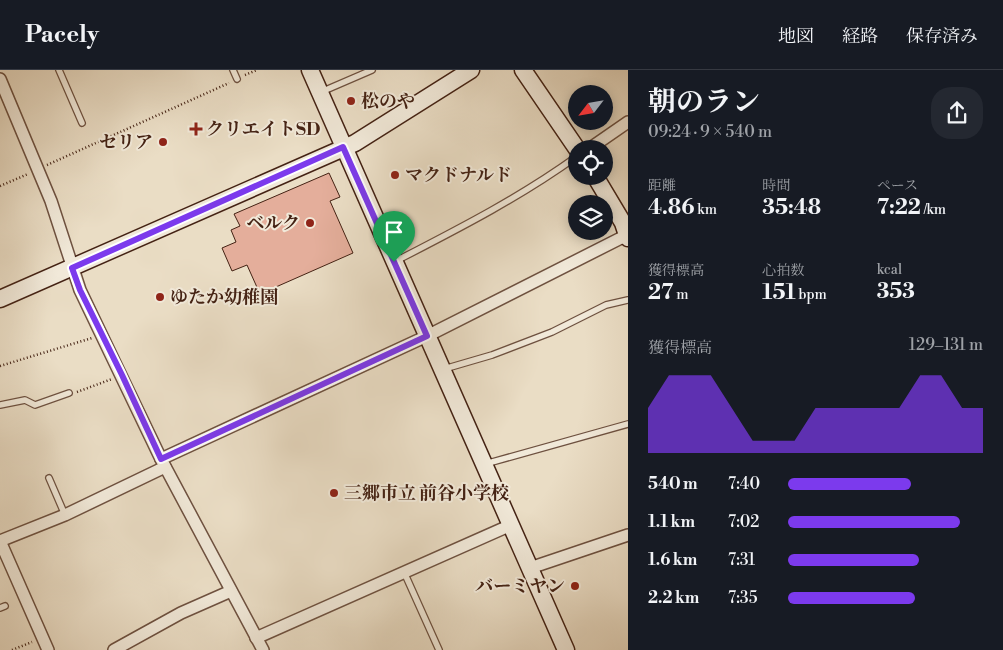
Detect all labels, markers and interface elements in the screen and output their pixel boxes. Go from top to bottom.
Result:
text: Pacely [25,20,99,50]
text: 地図 [778,25,814,48]
text: 経路 [842,25,878,48]
text: 保存済み [906,25,978,48]
north arrow [568,85,612,130]
map controls [568,85,613,240]
text: 朝のラン [648,85,760,120]
button: share [931,87,983,139]
place label: 松のや [361,90,415,113]
marker: 松のや [345,95,357,107]
place label: クリエイトSD [206,118,320,141]
text: 09:24 · 9 × 540 m [648,122,772,142]
marker: クリエイトSD [190,123,202,135]
place label: セリア [99,131,153,154]
marker: セリア [157,136,169,148]
button: locate [568,140,613,185]
place label: マクドナルド [405,164,512,187]
marker: マクドナルド [389,169,401,181]
text: 距離 [648,177,676,195]
text: 時間 [762,177,790,195]
text: ペース [877,177,918,195]
button: layers [568,195,613,240]
text: 4.86 [648,195,694,221]
text: 35:48 [762,195,821,221]
text: 7:22 [877,195,921,221]
text: km [694,201,717,219]
text: /km [921,201,946,219]
pin [373,211,415,262]
place label: ベルク [246,212,300,235]
marker: ベルク [304,217,316,229]
icon: arrive [380,218,408,246]
text: kcal [877,261,902,279]
text: 獲得標高 [648,262,704,280]
text: 心拍数 [762,262,804,280]
text: 353 [877,279,915,305]
text: 27 [648,280,673,306]
text: 151 [762,280,796,306]
place label: ゆたか幼稚園 [170,286,278,309]
text: m [673,286,689,304]
text: bpm [796,286,827,304]
marker: ゆたか幼稚園 [154,291,166,303]
text: 129–131 m [909,335,983,355]
text: 獲得標高 [648,338,712,358]
text: 540 m [648,474,698,494]
text: 7:40 [728,474,760,494]
place label: 三郷市立 前谷小学校 [344,482,509,505]
marker: 三郷市立 前谷小学校 [328,487,340,499]
text: 1.1 km [648,512,695,532]
text: 7:02 [728,512,759,532]
text: 1.6 km [648,550,697,570]
text: 7:31 [728,550,755,570]
place label: バーミヤン [475,575,565,598]
marker: バーミヤン [569,580,581,592]
text: 2.2 km [648,588,699,608]
text: 7:35 [728,588,758,608]

